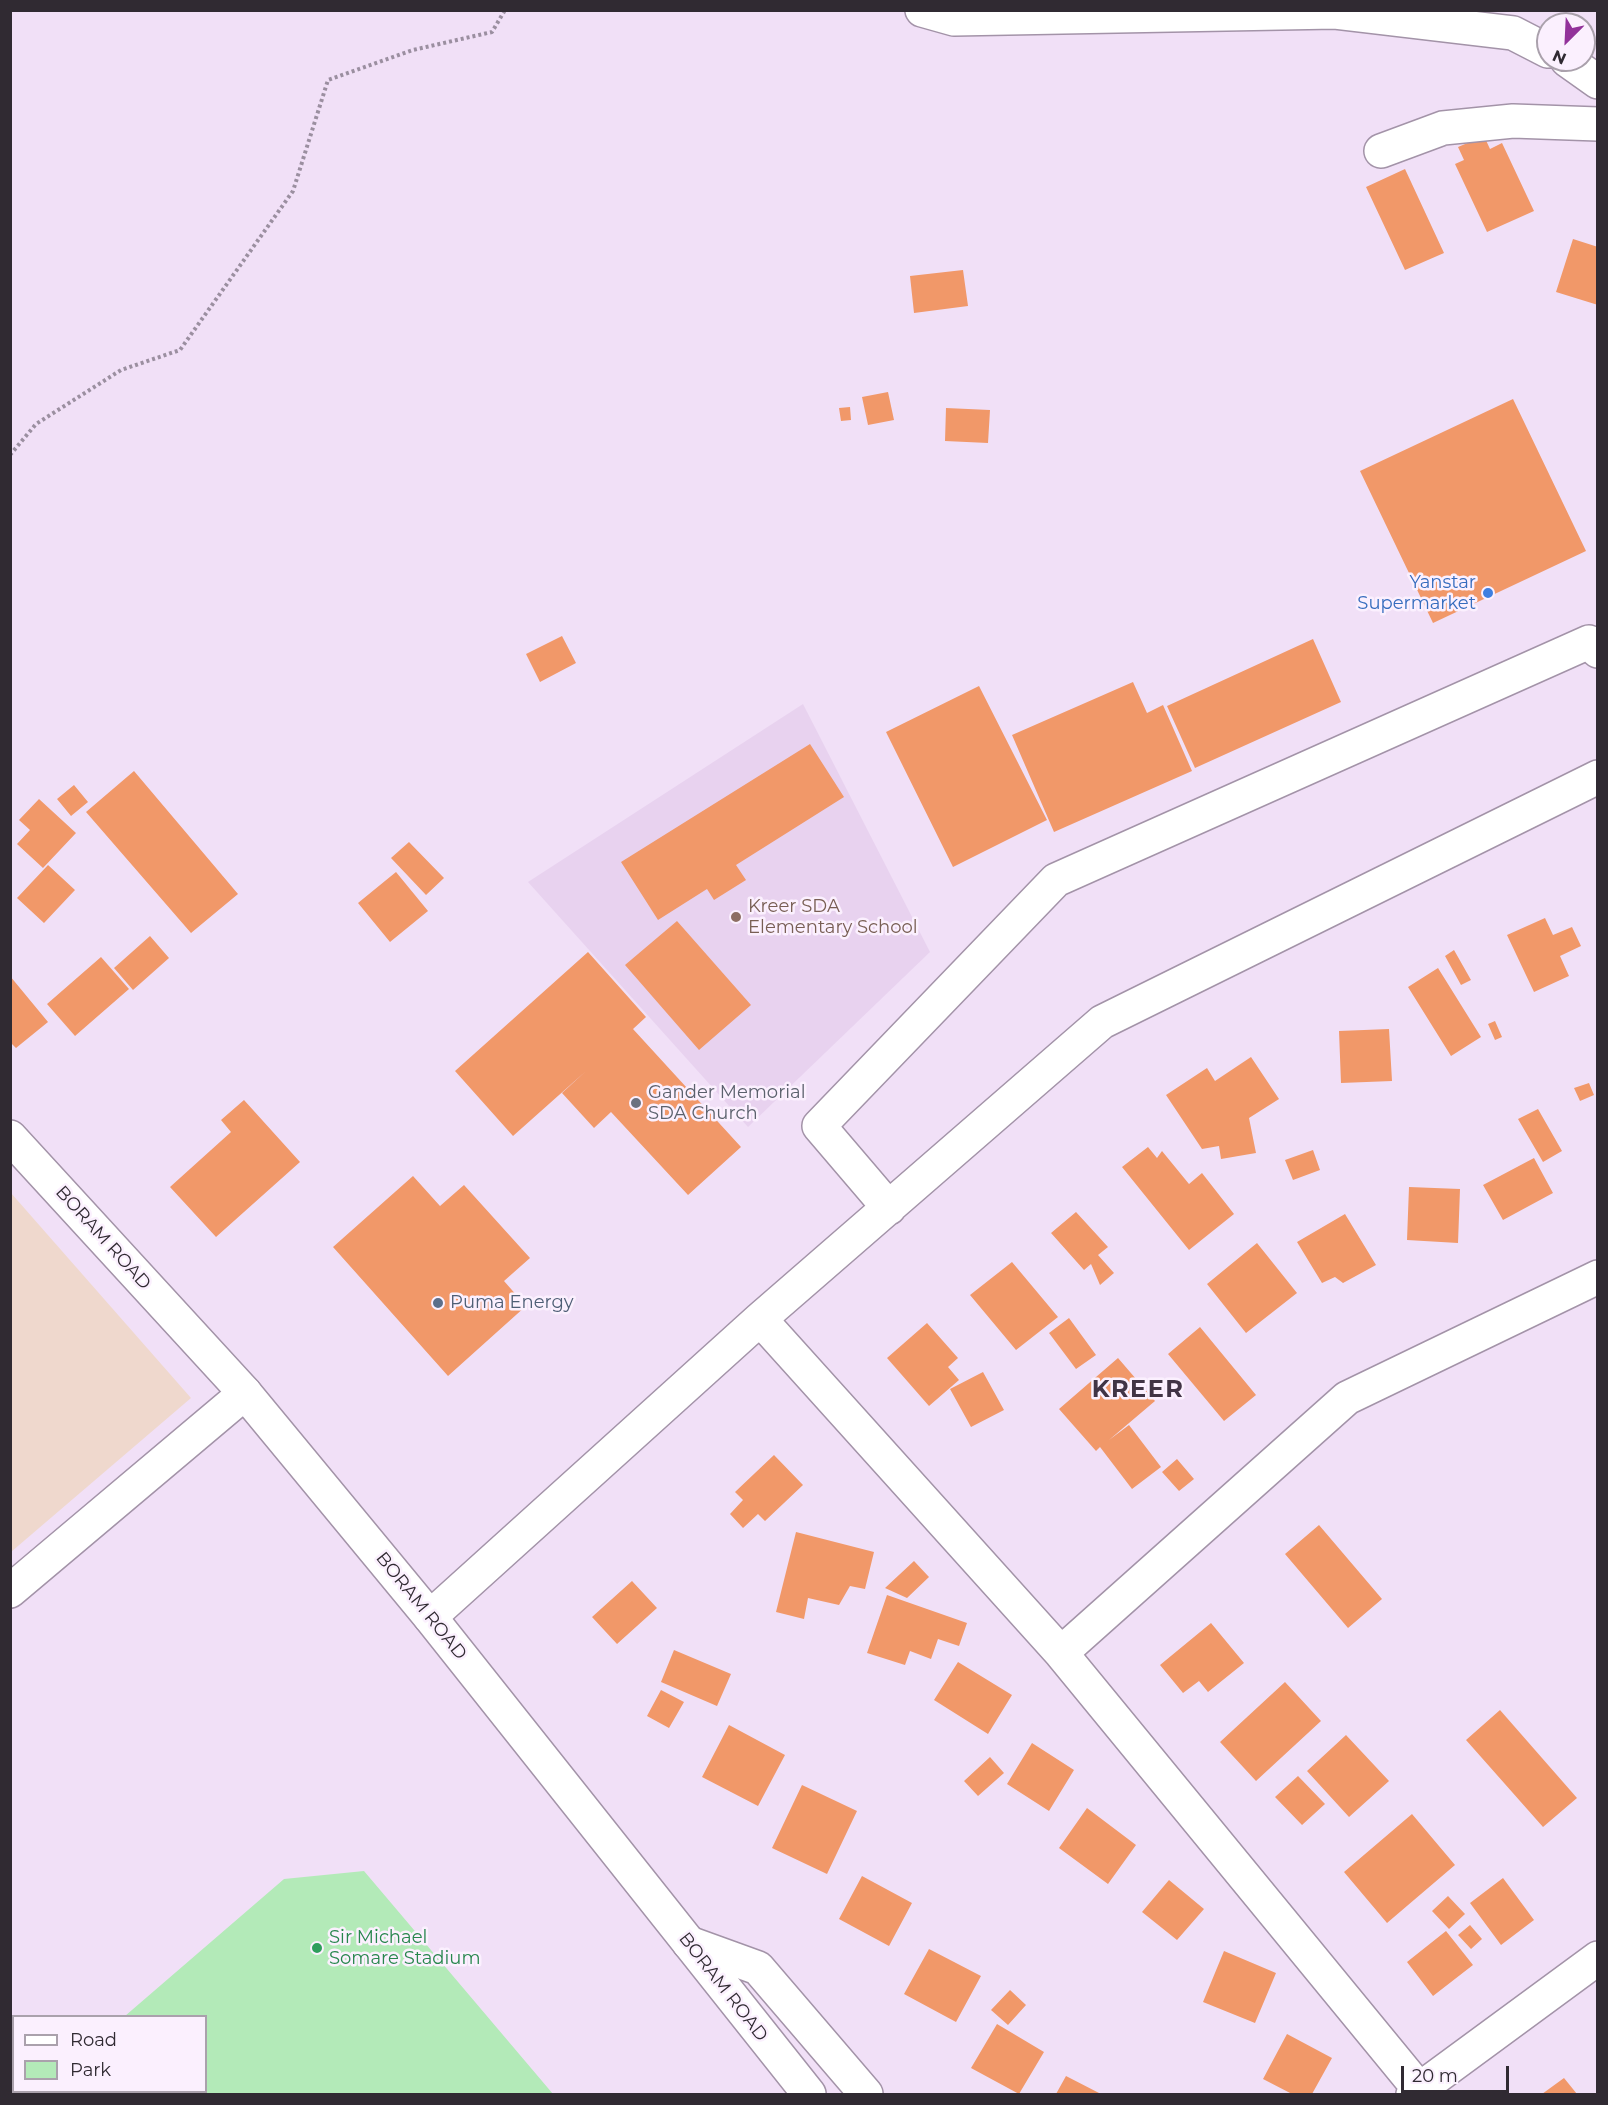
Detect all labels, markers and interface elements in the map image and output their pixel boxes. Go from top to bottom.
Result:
north arrow [1536,12,1596,72]
text: N [1550,46,1569,68]
place label: Yanstar Supermarket [1357,572,1476,614]
marker: Yanstar Supermarket [1481,586,1495,600]
place label: Kreer SDA Elementary School [748,896,918,938]
marker: Kreer SDA Elementary School [729,910,743,924]
place label: Gander Memorial SDA Church [648,1082,806,1124]
marker: Gander Memorial SDA Church [629,1096,643,1110]
street label: BORAM ROAD [51,1182,155,1294]
place label: Puma Energy [450,1292,574,1314]
marker: Puma Energy [431,1296,445,1310]
district label: KREER [1092,1376,1184,1404]
street label: BORAM ROAD [371,1548,471,1664]
place label: Sir Michael Somare Stadium [329,1927,481,1970]
street label: BORAM ROAD [674,1928,772,2046]
marker: Sir Michael Somare Stadium [310,1941,324,1955]
legend [12,2015,207,2093]
text: Road [70,2029,117,2051]
scale bar [1404,2054,1512,2092]
text: Park [70,2059,111,2081]
text: 20 m [1412,2065,1458,2087]

